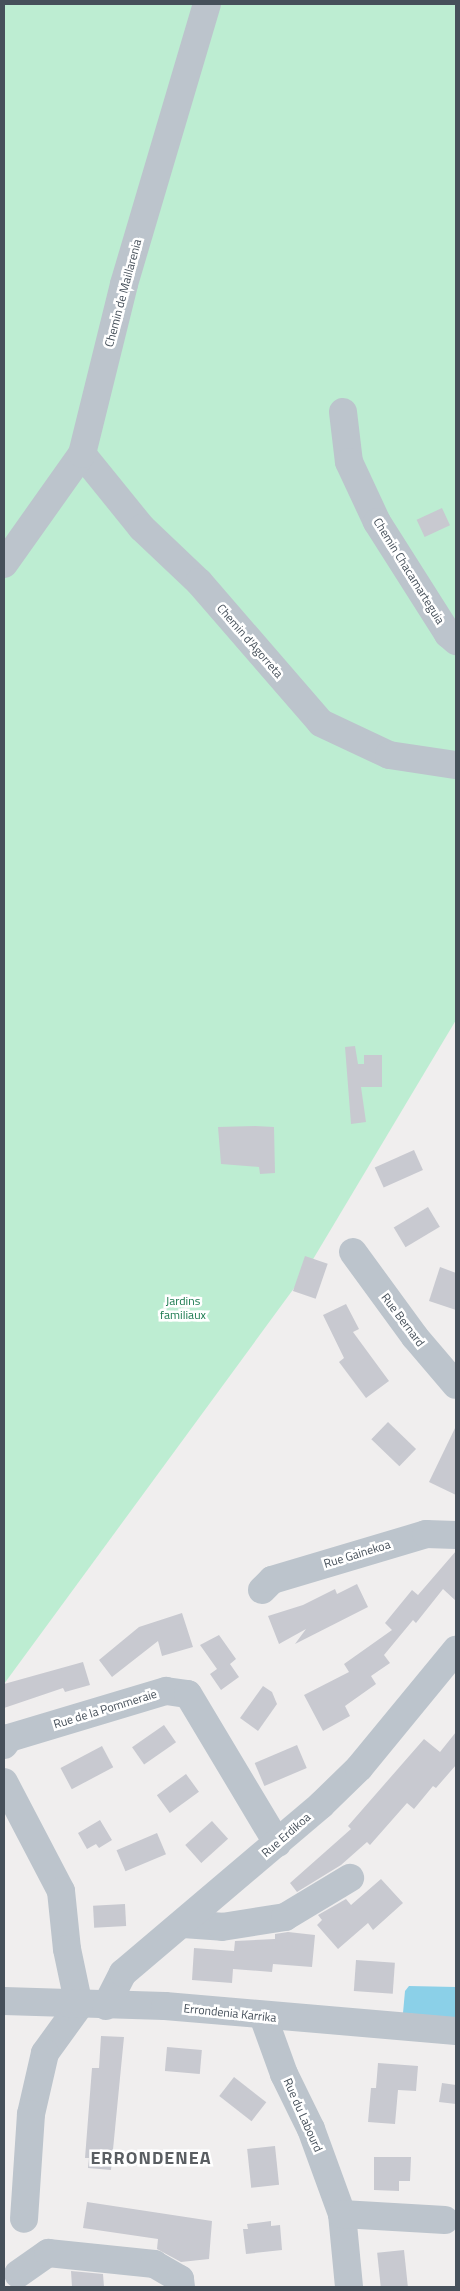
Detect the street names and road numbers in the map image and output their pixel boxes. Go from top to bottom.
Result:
street label: Chemin de Maillarenia [102,237,144,349]
street label: Chemin Chacamarteguia [370,515,448,627]
street label: Chemin d'Agorreta [214,601,286,681]
street label: Rue Bernard [378,1291,428,1349]
street label: Rue Gainekoa [322,1537,392,1571]
street label: Rue de la Pommeraie [52,1686,158,1732]
street label: Rue Erdikoa [259,1810,313,1860]
street label: Errondenia Karrika [183,2001,277,2025]
street label: Rue du Labourd [280,2076,326,2154]

